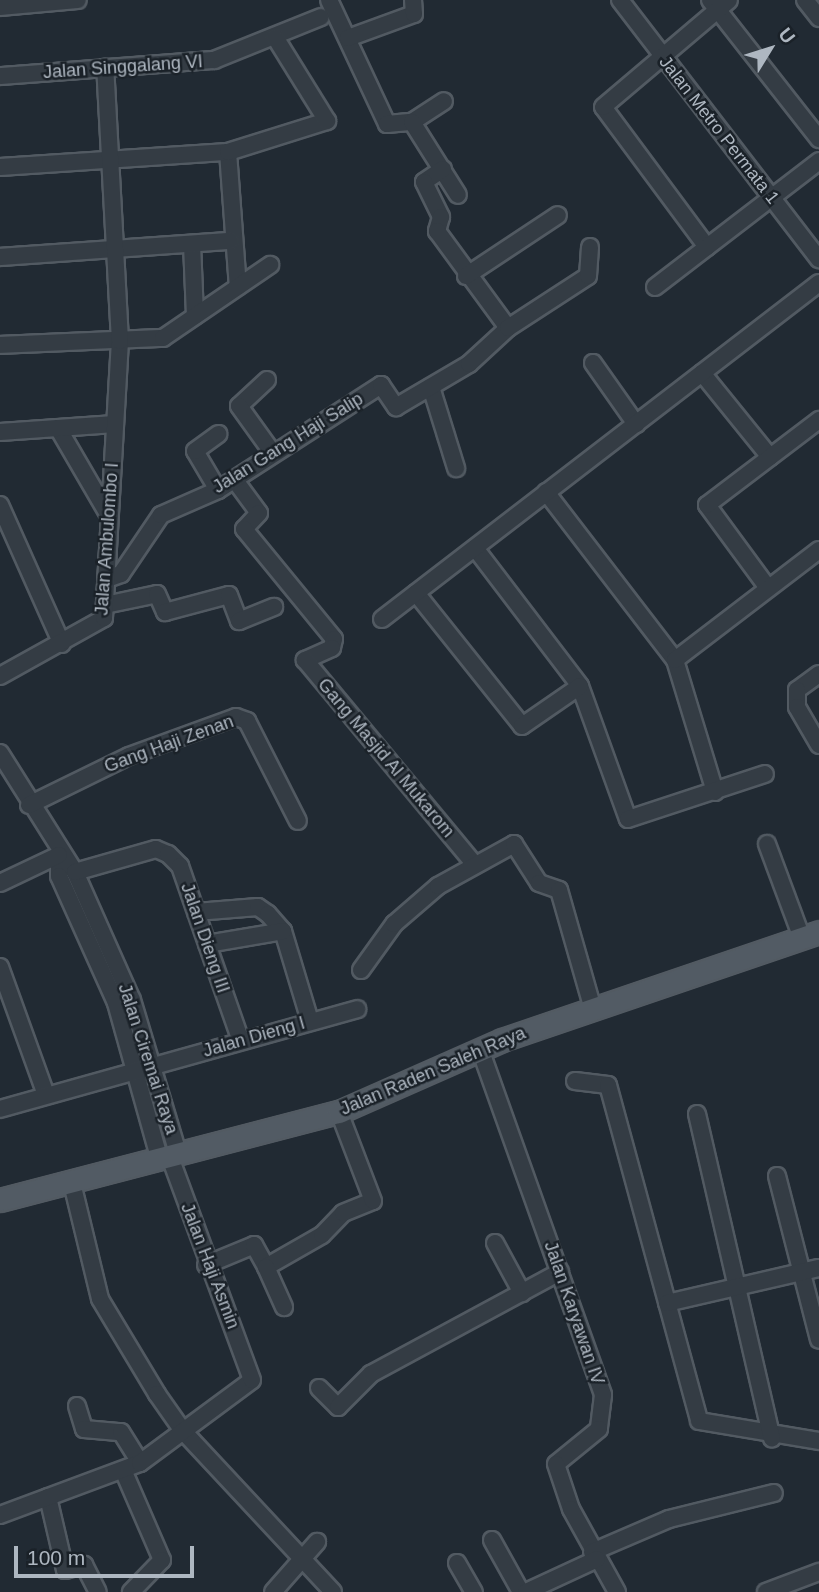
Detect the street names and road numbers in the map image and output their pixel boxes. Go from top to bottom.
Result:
street label: Jalan Singgalang VI [42,51,204,83]
street label: Jalan Metro Permata 1 [654,52,784,208]
street label: Jalan Gang Haji Salip [209,388,367,498]
street label: Jalan Ambulombo I [91,461,123,617]
street label: Gang Masjid Al Mukarom [313,674,459,842]
street label: Gang Haji Zenan [101,711,237,777]
street label: Jalan Dieng III [176,880,234,996]
street label: Jalan Ciremai Raya [113,981,183,1137]
street label: Jalan Dieng I [201,1012,307,1062]
street label: Jalan Raden Saleh Raya [337,1022,529,1120]
street label: Jalan Haji Asmin [176,1200,244,1332]
street label: Jalan Karyawan IV [539,1239,609,1387]

